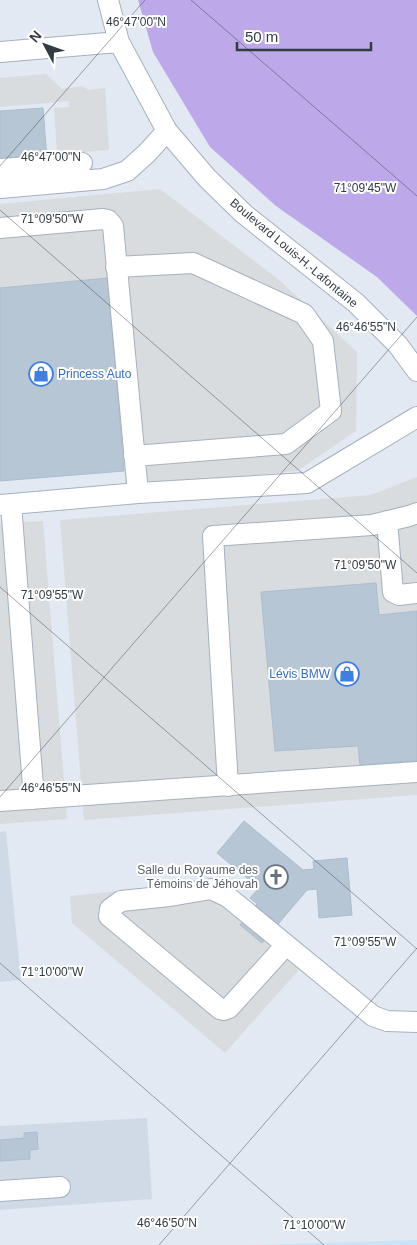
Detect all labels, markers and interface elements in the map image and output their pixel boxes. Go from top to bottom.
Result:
text: 46°47'00"N [106,15,166,29]
north arrow [20,20,70,70]
scale bar [237,20,371,52]
text: N [26,27,45,46]
text: 50 m [245,28,278,45]
text: 46°47'00"N [21,150,81,164]
text: 71°09'45"W [334,181,397,195]
street label: Boulevard Louis-H.-Lafontaine [227,196,361,311]
text: 71°09'50"W [21,212,84,226]
text: 46°46'55"N [336,320,396,334]
shop icon: Princess Auto [28,361,54,387]
place label: Princess Auto [58,367,132,381]
text: 71°09'50"W [334,558,397,572]
text: 71°09'55"W [21,588,84,602]
shop icon: Lévis BMW [334,661,360,687]
place label: Lévis BMW [269,667,331,681]
text: 46°46'55"N [21,781,81,795]
place label: Salle du Royaume des Témoins de Jéhovah [137,863,258,891]
church icon: Salle du Royaume des Témoins de Jéhovah [263,864,289,890]
text: 71°09'55"W [334,935,397,949]
text: 71°10'00"W [21,965,84,979]
text: 46°46'50"N [137,1216,197,1230]
text: 71°10'00"W [283,1218,346,1232]

